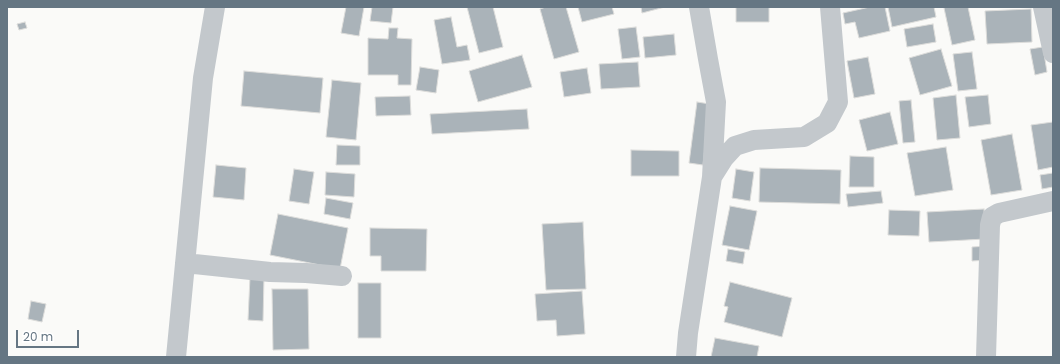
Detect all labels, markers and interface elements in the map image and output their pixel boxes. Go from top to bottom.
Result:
scale bar [18,322,81,348]
text: 20 m [23,328,53,345]

